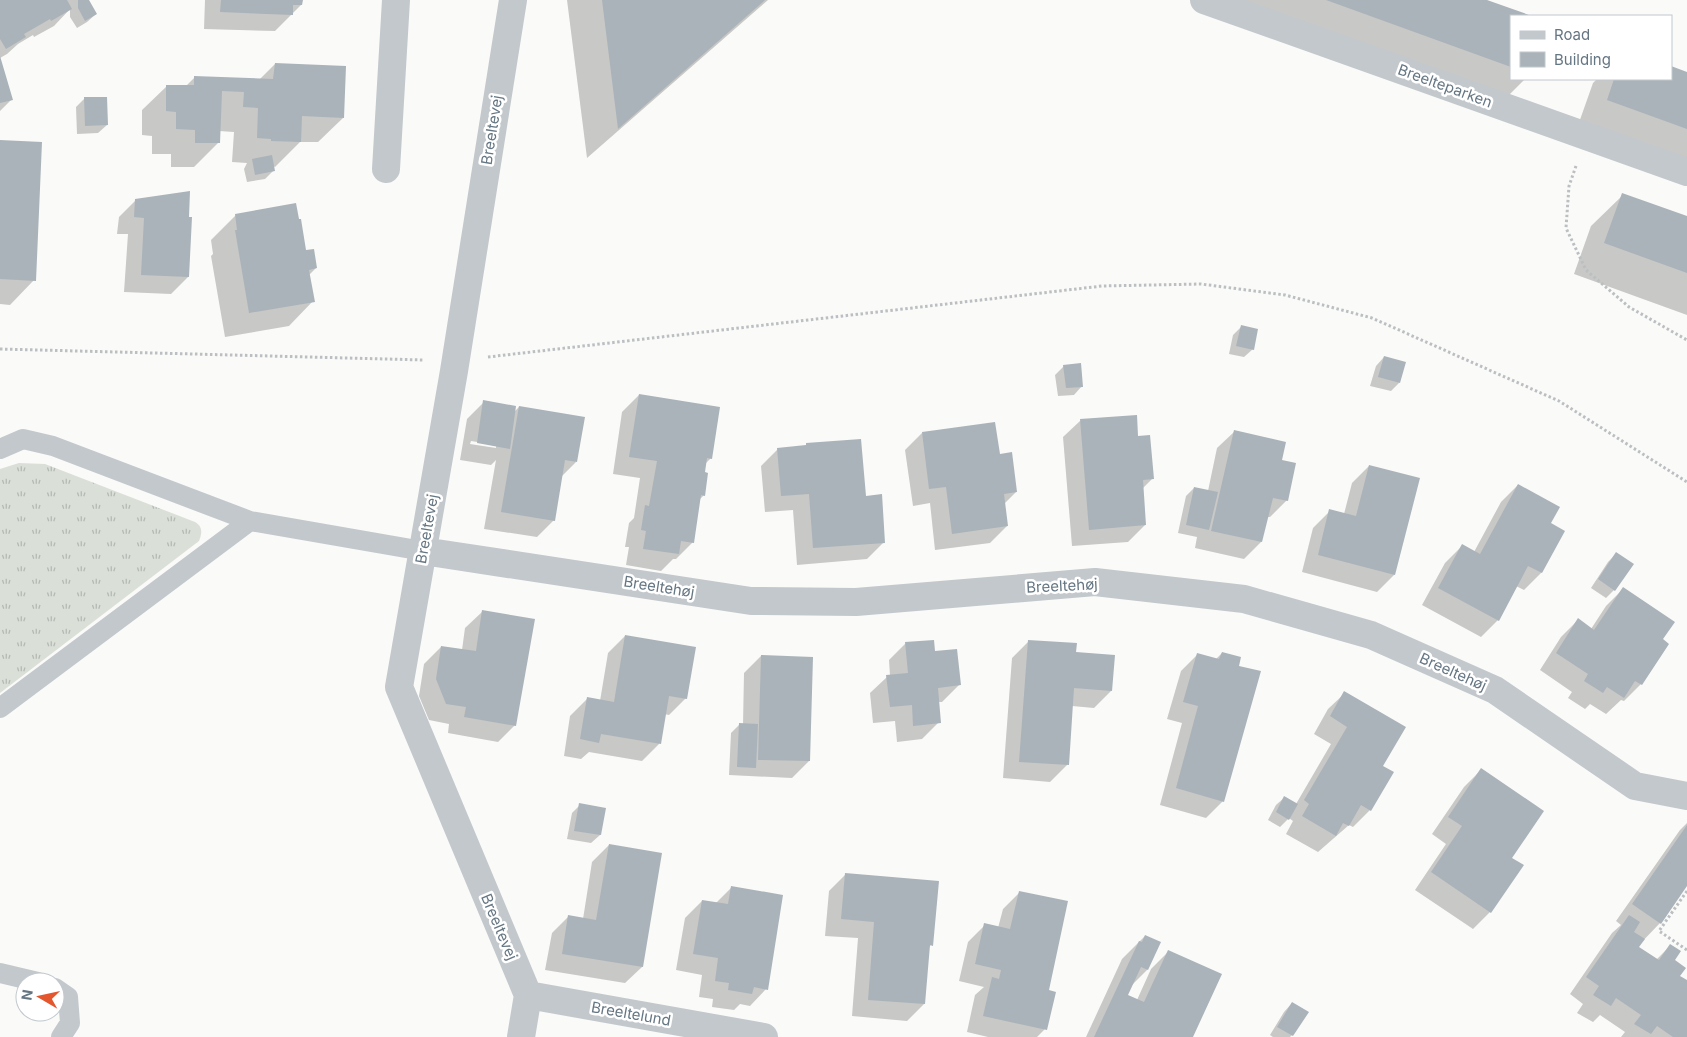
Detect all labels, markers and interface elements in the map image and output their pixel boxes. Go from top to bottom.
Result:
legend [1510,15,1672,80]
text: Road [1554,25,1590,44]
text: Building [1554,50,1611,69]
street label: Breelteparken [1395,60,1495,111]
street label: Breeltevej [477,94,506,166]
street label: Breeltevej [411,493,442,565]
street label: Breeltehøj [622,572,696,601]
street label: Breeltehøj [1026,574,1098,597]
street label: Breeltehøj [1417,648,1490,695]
street label: Breeltevej [477,891,522,963]
north arrow [15,972,65,1022]
text: N [17,988,36,1001]
street label: Breeltelund [590,997,672,1030]

